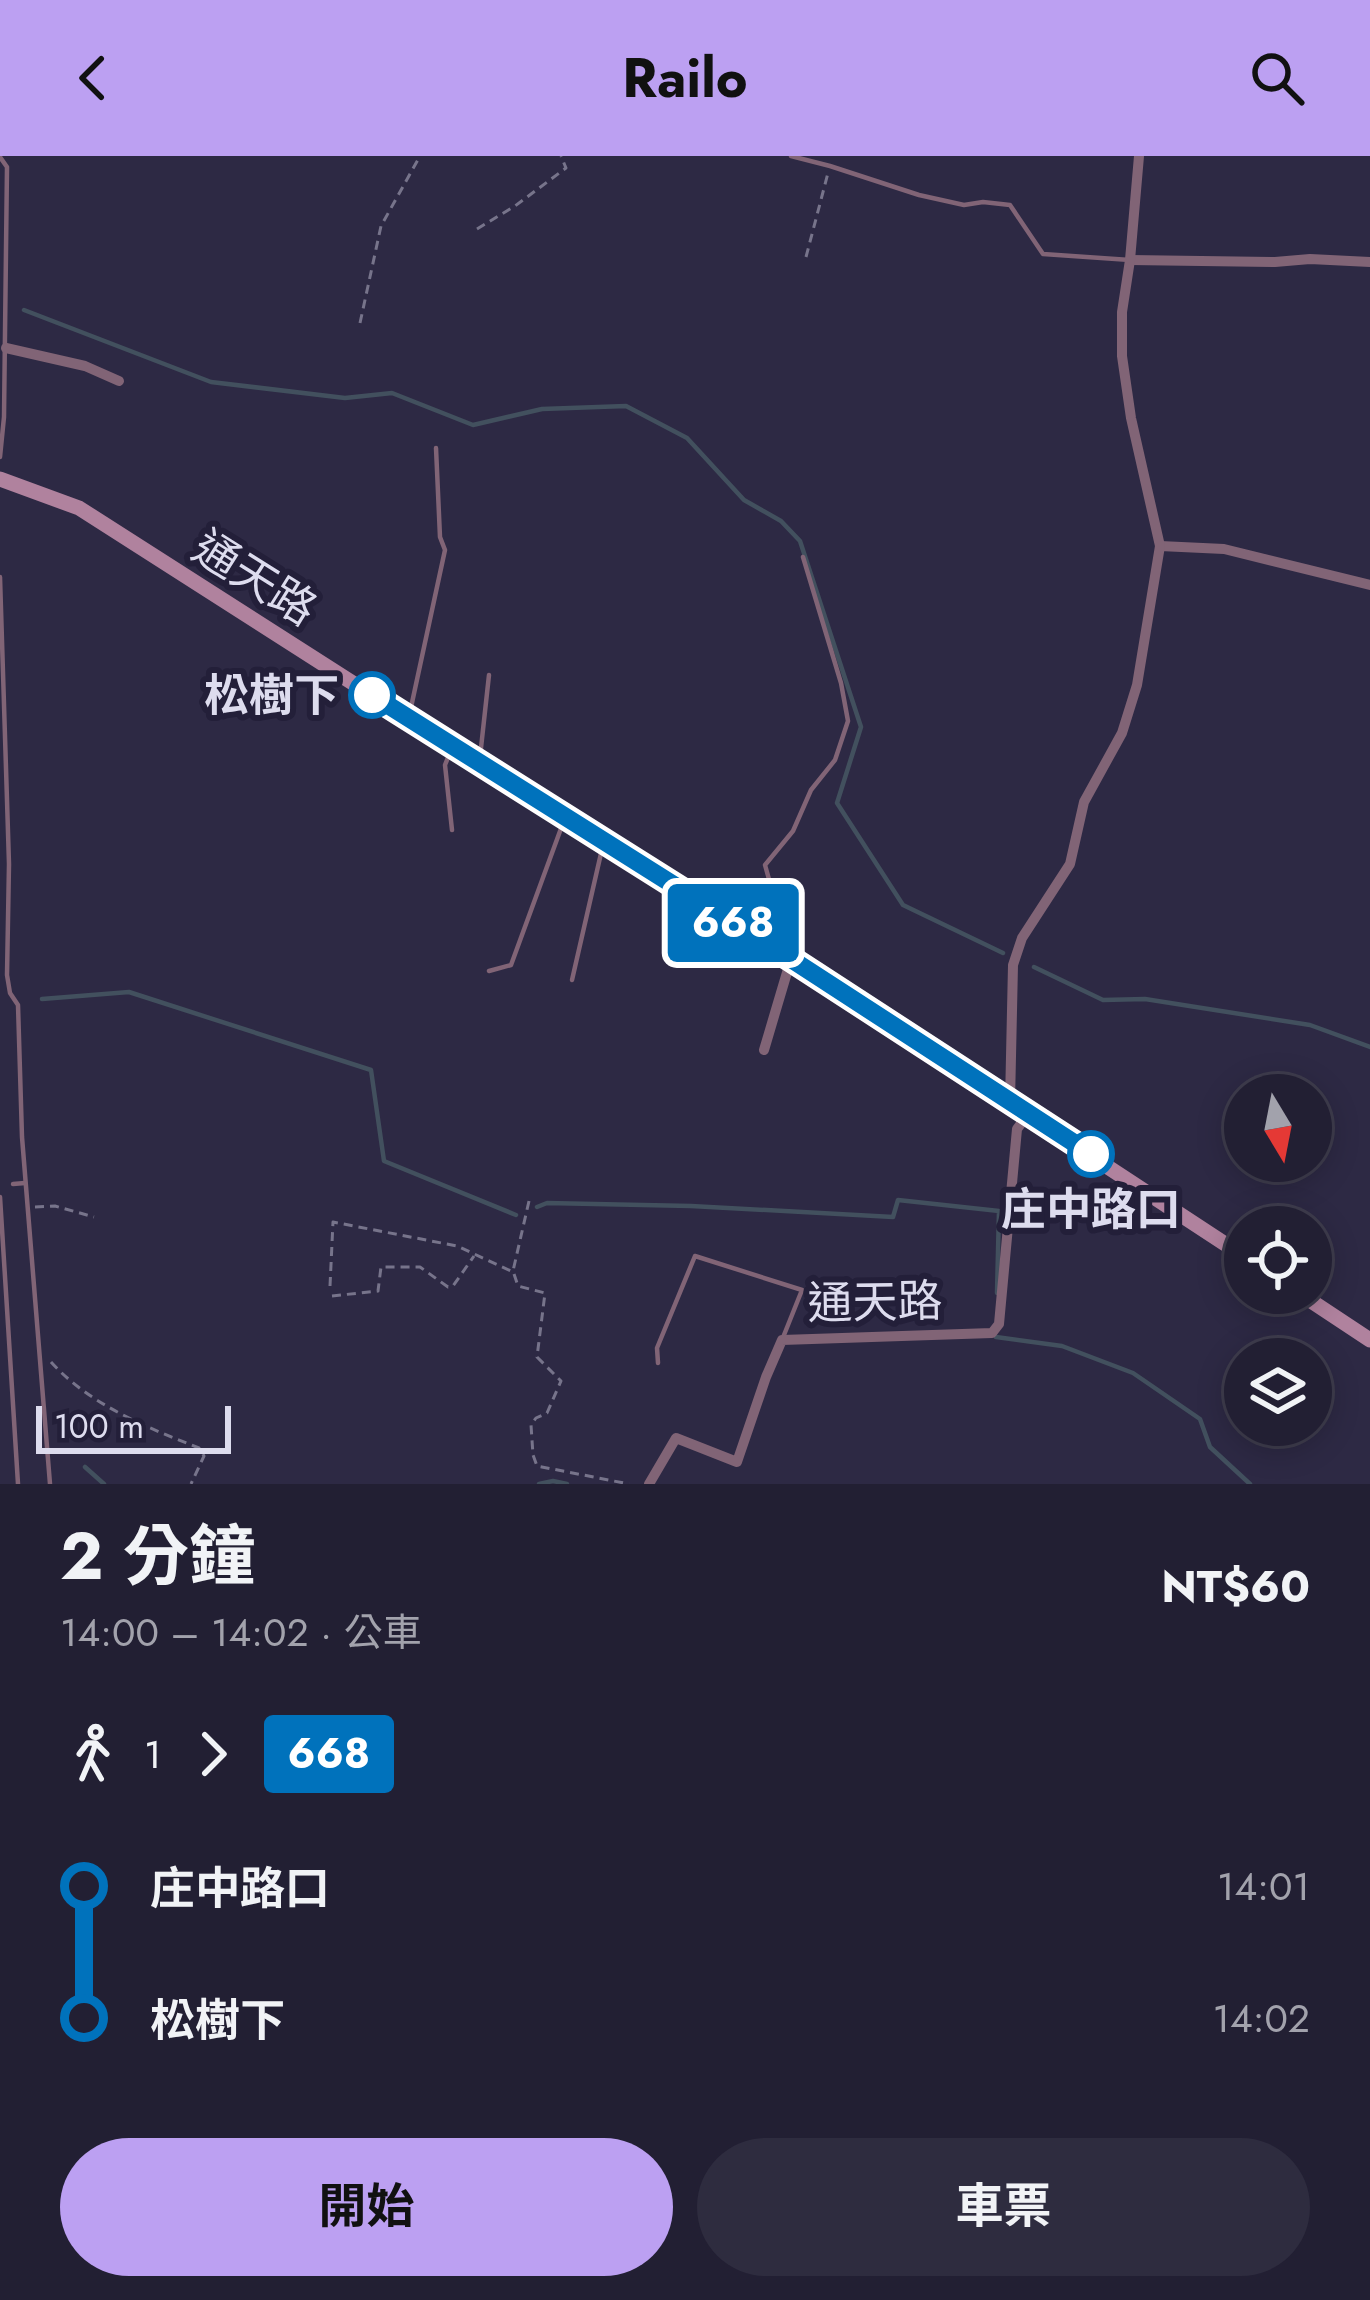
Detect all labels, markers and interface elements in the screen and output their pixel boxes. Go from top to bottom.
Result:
text: Railo [622,39,748,117]
icon: back [60,45,126,111]
icon: search [1244,45,1310,111]
street label: 通天路 [181,515,329,641]
place label: 松樹下 [204,663,339,728]
marker: 松樹下 [350,673,394,717]
line badge: 668 [664,884,802,962]
text: 668 [692,892,774,953]
north arrow [1224,1074,1332,1182]
map controls [1224,1074,1332,1446]
marker: 庄中路口 [1069,1132,1113,1176]
place label: 庄中路口 [1001,1177,1181,1242]
button: locate [1224,1206,1332,1314]
street label: 通天路 [807,1268,943,1336]
button: layers [1224,1338,1332,1446]
scale bar [36,1400,231,1453]
text: 100 m [54,1403,144,1450]
text: 2 分鐘 [60,1508,255,1604]
text: NT$60 [1161,1554,1310,1619]
text: 14:00 – 14:02 · 公車 [60,1604,422,1661]
icon: walk [60,1721,126,1787]
icon: forward [180,1721,246,1787]
text: 668 [288,1723,370,1784]
text: 1 [144,1726,162,1783]
text: 庄中路口 [150,1856,330,1921]
text: 14:01 [1217,1858,1310,1915]
text: 松樹下 [150,1988,285,2053]
text: 14:02 [1212,1990,1310,2047]
button: 開始 [60,2138,673,2276]
button: 車票 [697,2138,1310,2276]

